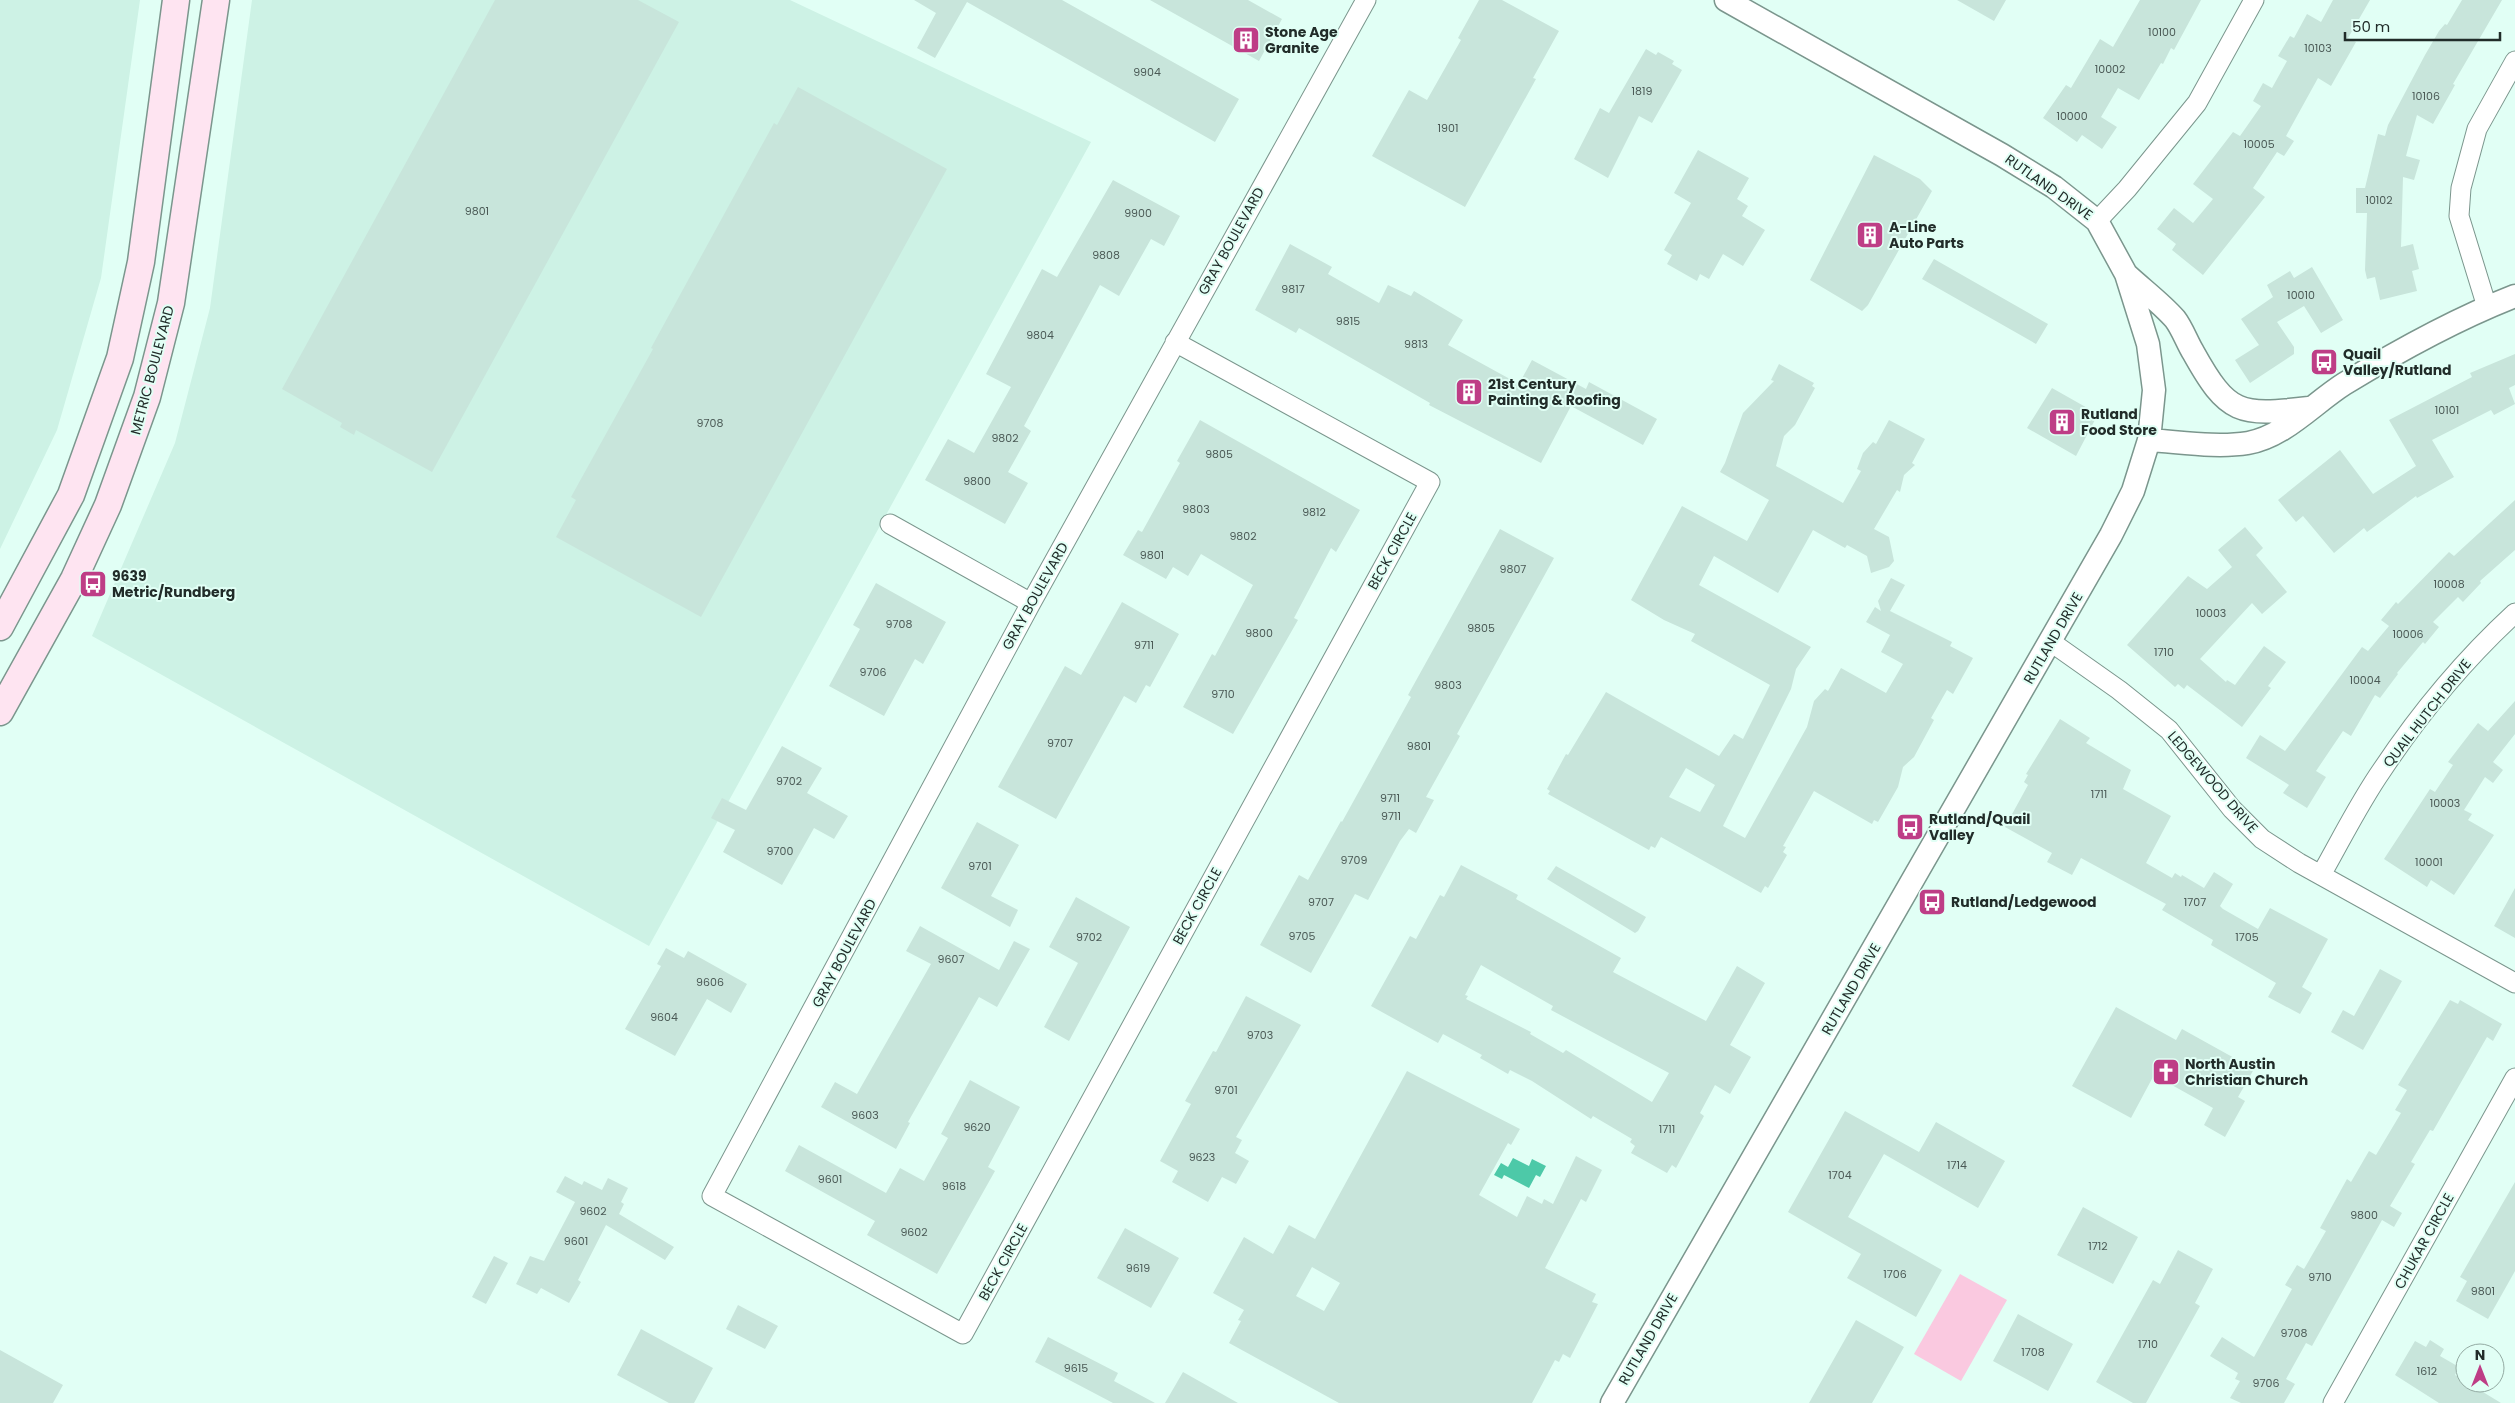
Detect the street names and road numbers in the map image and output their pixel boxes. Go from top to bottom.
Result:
street label: RUTLAND DRIVE [2001,149,2097,225]
street label: GRAY BOULEVARD [1193,183,1269,298]
street label: METRIC BOULEVARD [125,303,179,437]
street label: BECK CIRCLE [1363,509,1421,593]
street label: GRAY BOULEVARD [997,538,1073,653]
street label: RUTLAND DRIVE [2019,588,2087,688]
street label: QUAIL HUTCH DRIVE [2378,655,2476,771]
street label: LEDGEWOOD DRIVE [2163,727,2263,837]
street label: BECK CIRCLE [1168,864,1226,948]
street label: GRAY BOULEVARD [807,895,881,1011]
street label: RUTLAND DRIVE [1817,939,1885,1039]
street label: CHUKAR CIRCLE [2389,1189,2459,1293]
street label: BECK CIRCLE [974,1220,1032,1304]
street label: RUTLAND DRIVE [1614,1289,1682,1389]

